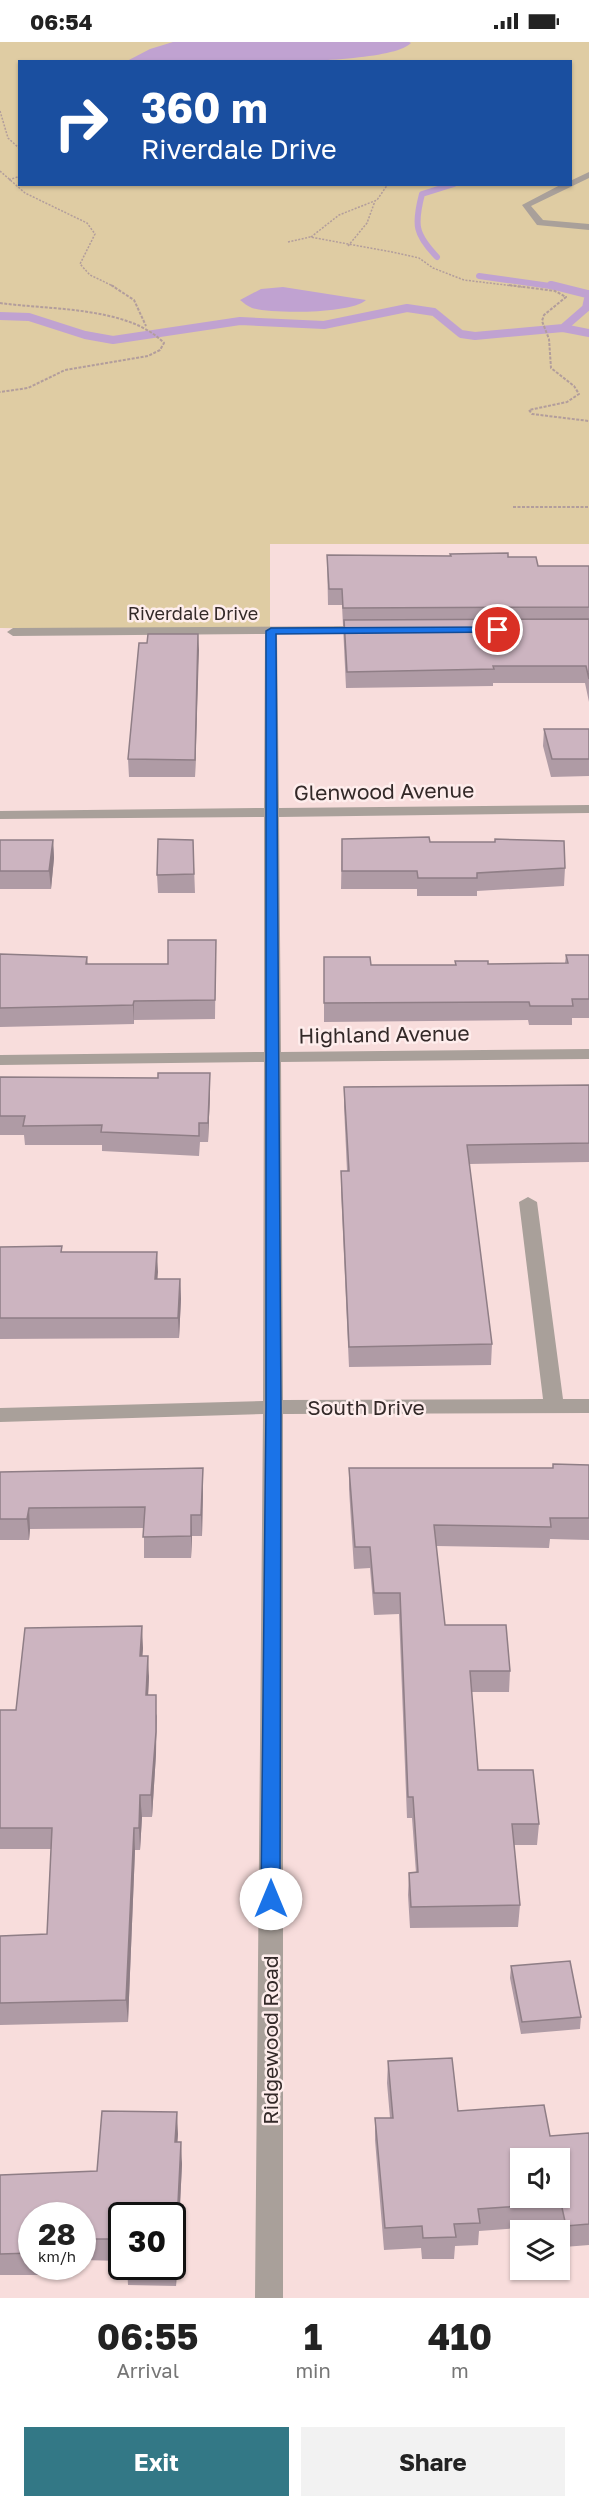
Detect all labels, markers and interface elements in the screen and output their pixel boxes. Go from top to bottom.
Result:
text: 06:54 [30,8,92,35]
text: 360 m [141,82,268,132]
icon: right [42,84,120,162]
text: Riverdale Drive [141,133,337,165]
street label: Riverdale Drive [128,602,258,624]
pin [472,604,523,655]
icon: arrive [481,613,514,646]
street label: Glenwood Avenue [294,776,474,806]
street label: Highland Avenue [298,1020,470,1048]
street label: South Drive [307,1394,425,1420]
position arrow [239,1867,303,1931]
street label: Ridgewood Road [257,1955,283,2125]
map controls [510,2148,570,2280]
button: sound [510,2148,570,2208]
speed limit sign: 30 [108,2202,186,2280]
text: 28 [38,2216,76,2252]
button: layers [510,2220,570,2280]
text: km/h [38,2247,76,2265]
text: 06:55 [97,2315,199,2358]
text: 1 [304,2315,322,2358]
text: 410 [428,2315,492,2358]
text: Arrival [116,2358,179,2382]
text: min [295,2358,331,2382]
text: m [451,2358,469,2382]
button: Exit [24,2427,289,2496]
button: Share [301,2427,565,2496]

